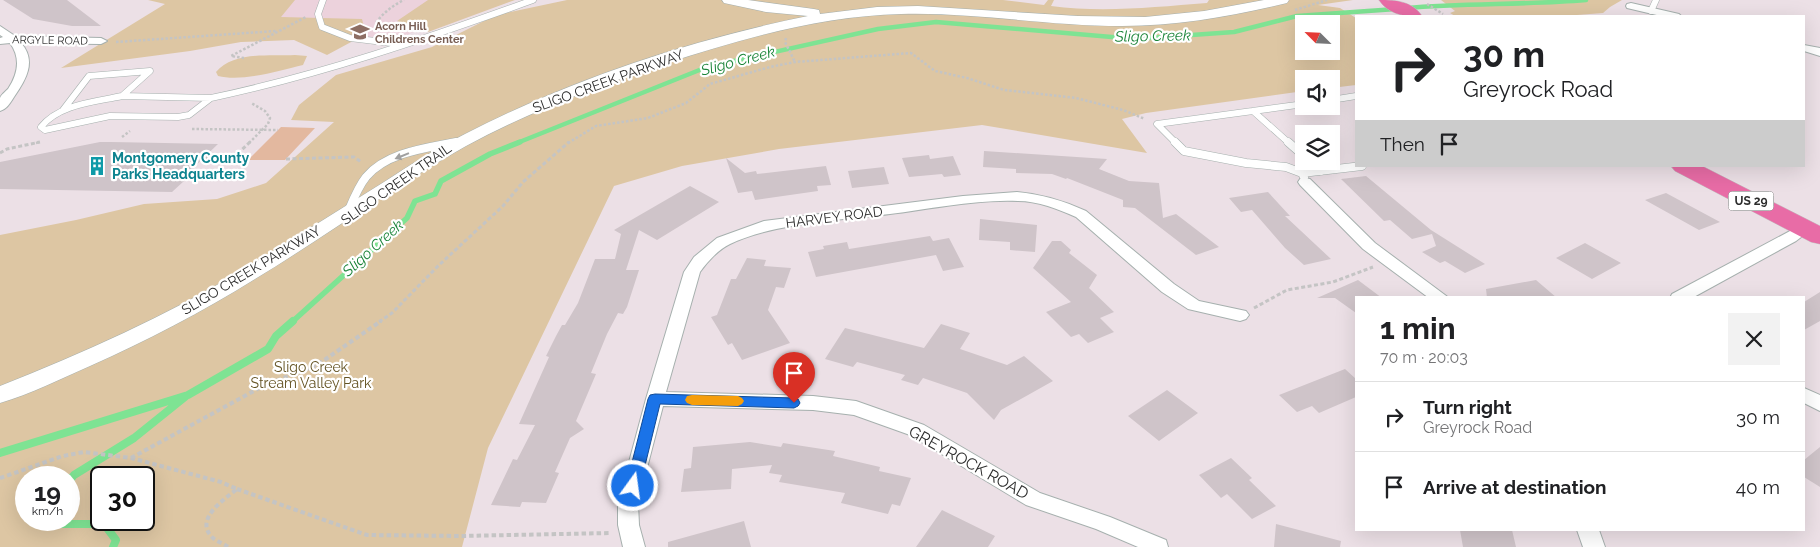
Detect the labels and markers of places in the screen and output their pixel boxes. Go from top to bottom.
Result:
place label: Acorn Hill Childrens Center [375,20,465,46]
school or university icon: Acorn Hill Childrens Center [349,21,371,43]
place label: Montgomery County Parks Headquarters [112,150,250,182]
building icon: Montgomery County Parks Headquarters [86,155,108,177]
pin [773,352,815,403]

